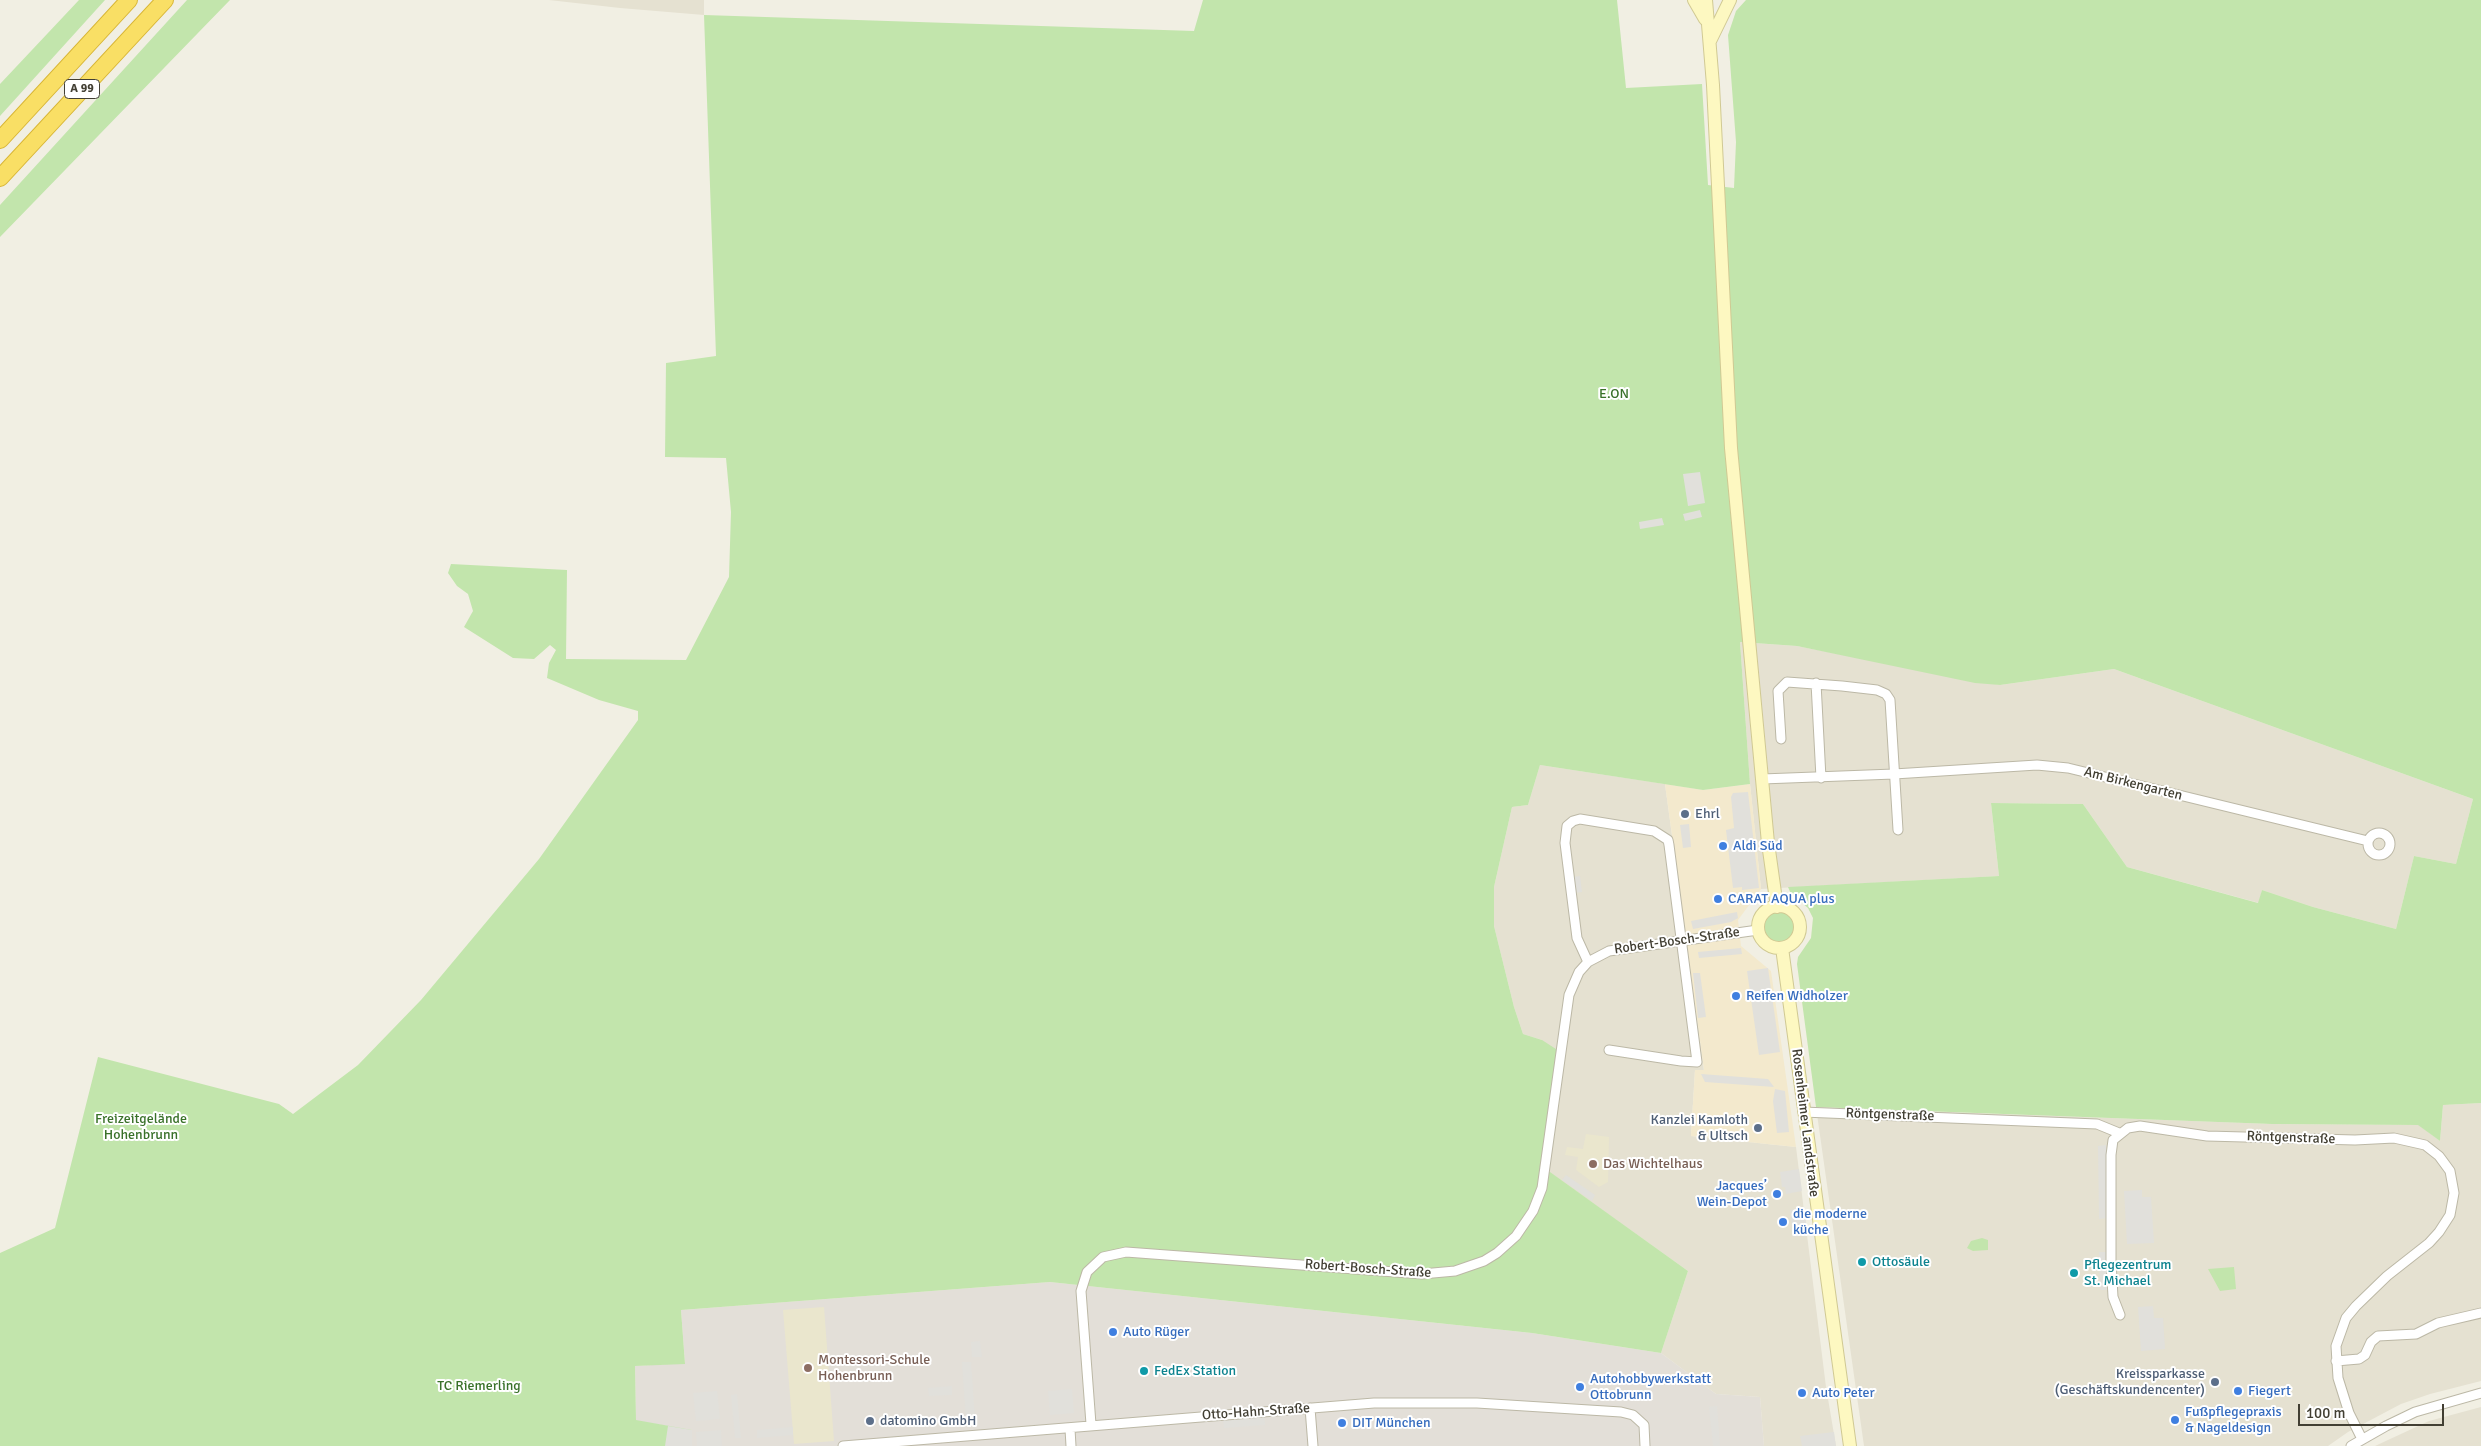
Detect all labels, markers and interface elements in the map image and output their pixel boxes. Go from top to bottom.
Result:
road number: A 99 [64,80,100,98]
park label: E.ON [1599,386,1629,402]
street label: Am Birkengarten [2082,764,2184,804]
place label: Ehrl [1695,806,1720,822]
marker: Ehrl [1679,808,1691,820]
place label: Aldi Süd [1733,838,1783,854]
marker: Aldi Süd [1717,840,1729,852]
place label: CARAT AQUA plus [1728,891,1835,907]
marker: CARAT AQUA plus [1712,893,1724,905]
street label: Robert-Bosch-Straße [1613,924,1741,958]
place label: Reifen Widholzer [1746,988,1848,1004]
marker: Reifen Widholzer [1730,990,1742,1002]
street label: Rosenheimer Landstraße [1788,1048,1822,1198]
street label: Röntgenstraße [1845,1105,1935,1125]
park label: Freizeitgelände Hohenbrunn [95,1111,187,1144]
place label: Kanzlei Kamloth & Ultsch [1651,1112,1748,1144]
marker: Kanzlei Kamloth & Ultsch [1752,1122,1764,1134]
street label: Röntgenstraße [2246,1128,2336,1148]
place label: Das Wichtelhaus [1603,1156,1703,1172]
marker: Das Wichtelhaus [1587,1158,1599,1170]
place label: Jacques’ Wein-Depot [1697,1178,1767,1210]
marker: Jacques’ Wein-Depot [1771,1188,1783,1200]
place label: die moderne küche [1793,1206,1867,1238]
marker: die moderne küche [1777,1216,1789,1228]
place label: Ottosäule [1872,1254,1930,1270]
street label: Robert-Bosch-Straße [1304,1256,1432,1282]
marker: Ottosäule [1856,1256,1868,1268]
place label: Pflegezentrum St. Michael [2084,1257,2172,1290]
marker: Pflegezentrum St. Michael [2068,1267,2080,1279]
place label: Auto Rüger [1123,1324,1190,1340]
marker: Auto Rüger [1107,1326,1119,1338]
place label: Montessori-Schule Hohenbrunn [818,1352,930,1384]
marker: Montessori-Schule Hohenbrunn [802,1362,814,1374]
place label: FedEx Station [1154,1363,1236,1379]
marker: FedEx Station [1138,1365,1150,1377]
place label: Kreissparkasse (Geschäftskundencenter) [2055,1366,2205,1398]
place label: Autohobbywerkstatt Ottobrunn [1590,1371,1711,1404]
marker: Kreissparkasse (Geschäftskundencenter) [2209,1376,2221,1388]
park label: TC Riemerling [437,1378,521,1394]
marker: Autohobbywerkstatt Ottobrunn [1574,1381,1586,1393]
place label: Fiegert [2248,1383,2291,1399]
place label: Auto Peter [1812,1385,1875,1401]
marker: Fiegert [2232,1385,2244,1397]
marker: Auto Peter [1796,1387,1808,1399]
scale bar [2301,1394,2447,1426]
street label: Otto-Hahn-Straße [1201,1400,1311,1424]
place label: Fußpflegepraxis & Nageldesign [2185,1404,2282,1436]
text: 100 m [2306,1404,2346,1422]
place label: datomino GmbH [880,1413,976,1429]
marker: Fußpflegepraxis & Nageldesign [2169,1414,2181,1426]
marker: datomino GmbH [864,1415,876,1427]
place label: DIT München [1352,1415,1431,1431]
marker: DIT München [1336,1417,1348,1429]

